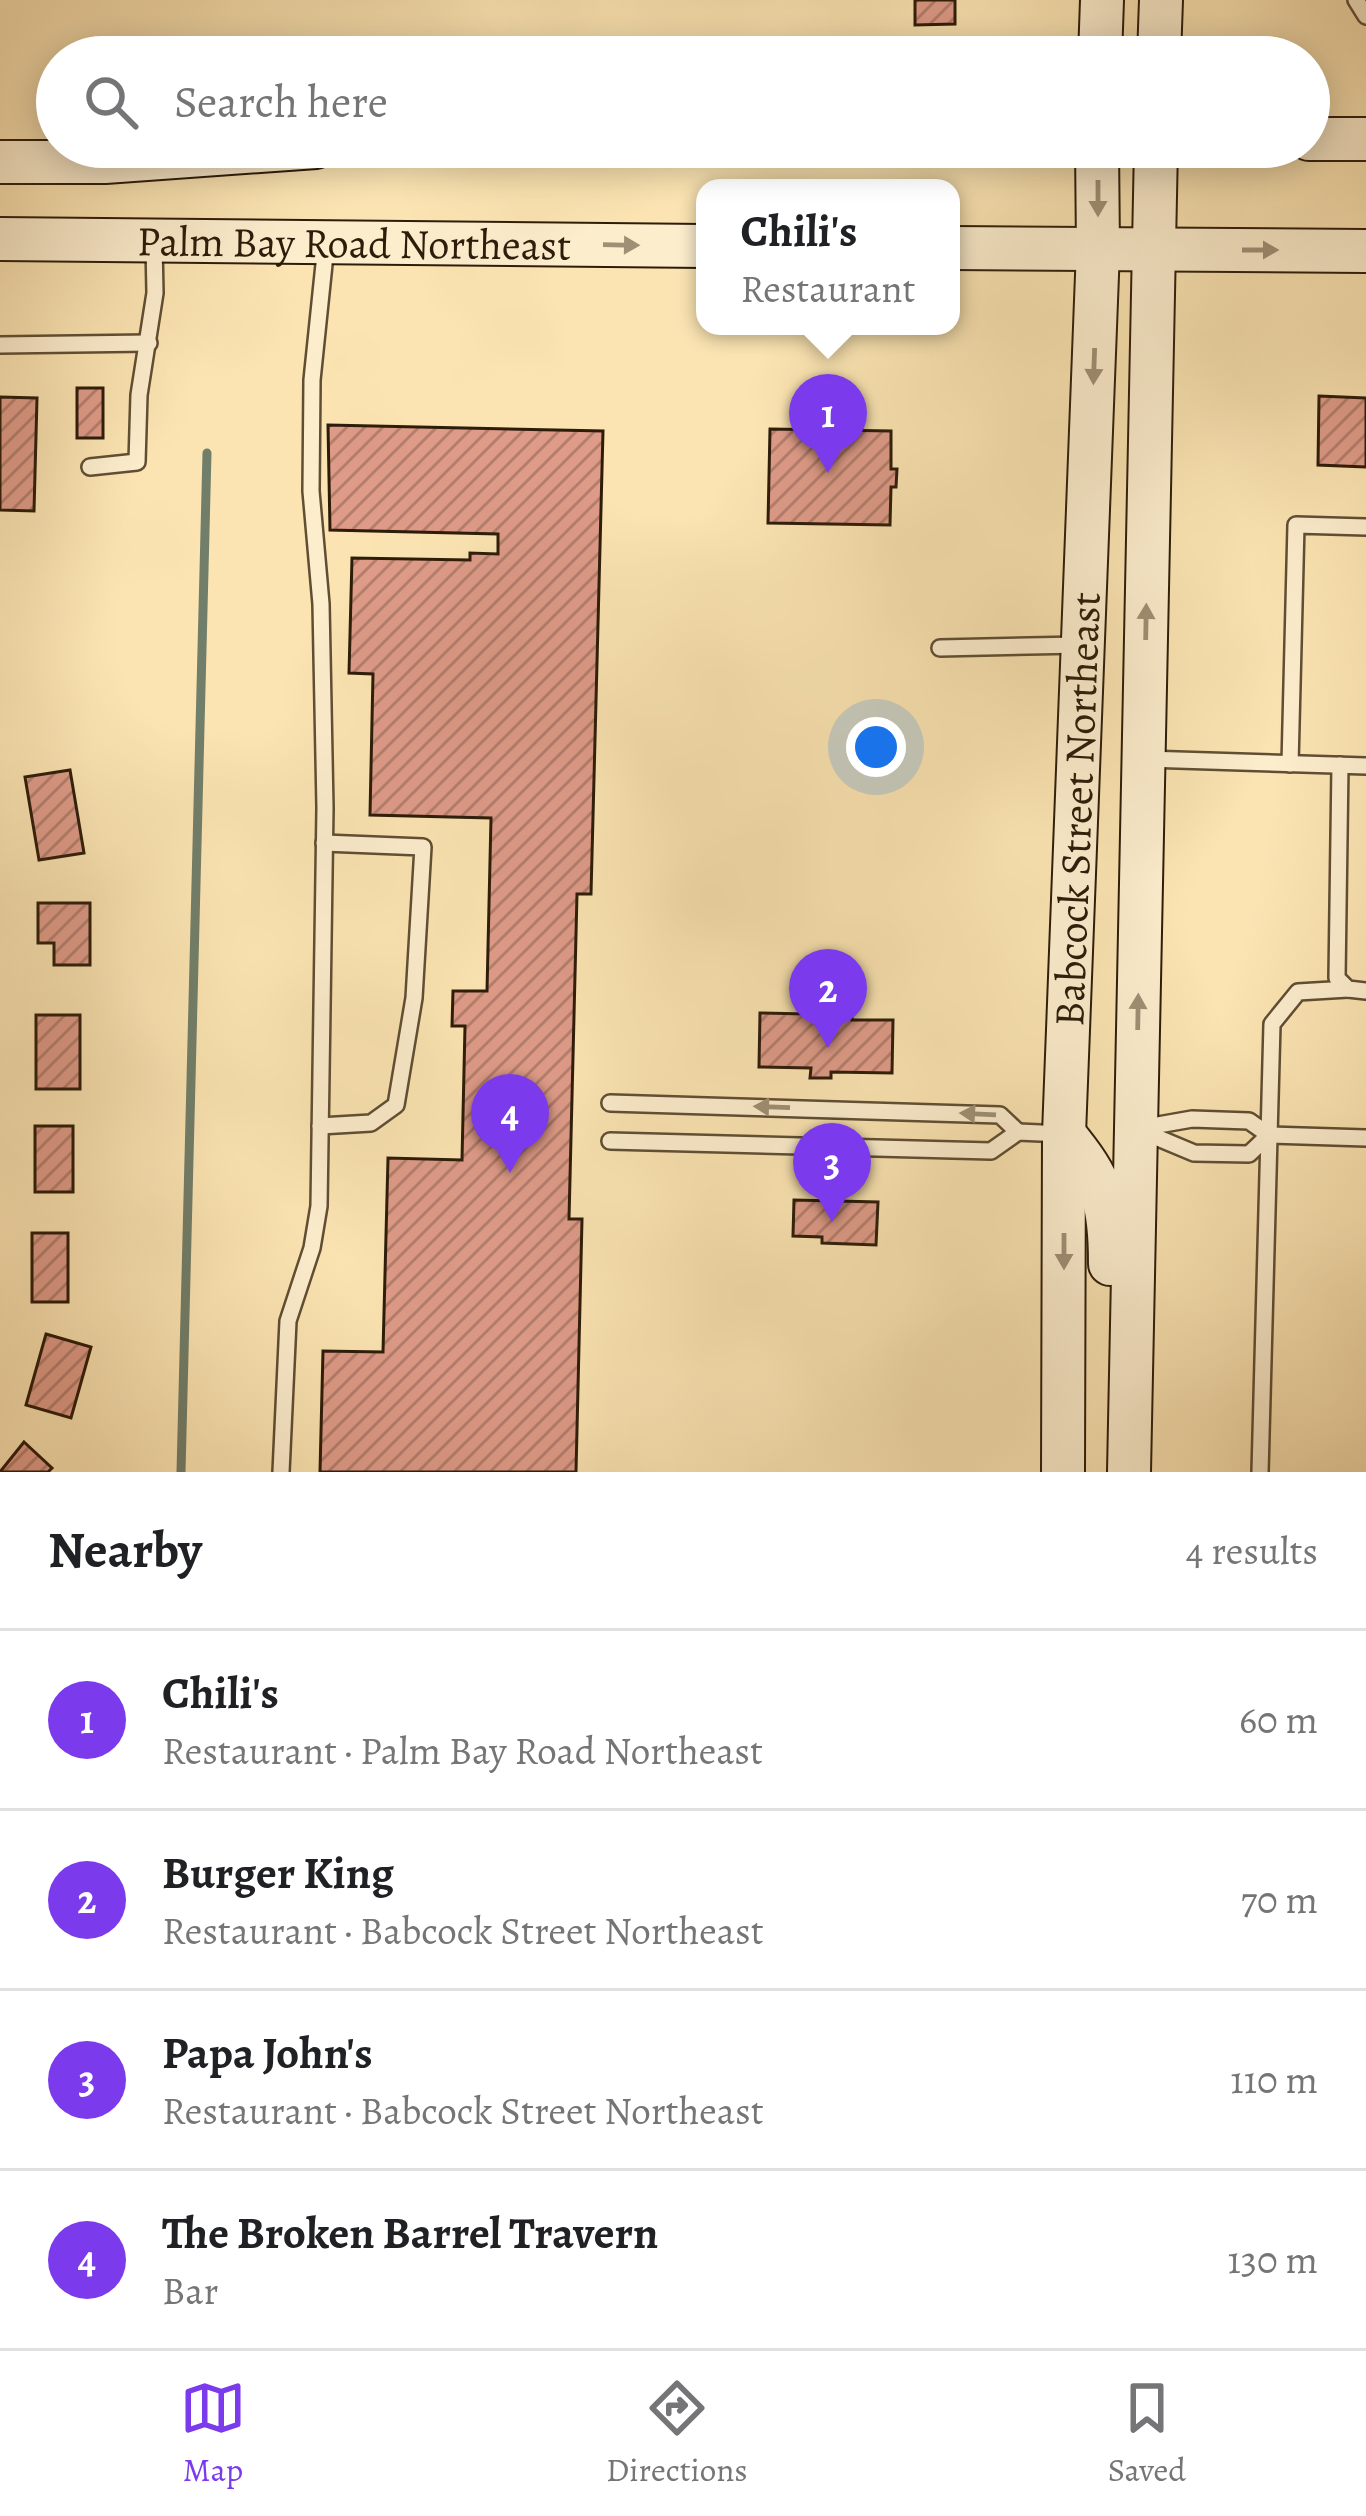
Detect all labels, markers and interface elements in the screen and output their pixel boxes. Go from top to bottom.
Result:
search box [36,36,1330,168]
icon: search [78,69,144,135]
text: Search here [174,71,388,133]
popup [696,179,960,335]
one-way arrow [1088,180,1108,218]
text: Chili's [741,200,857,262]
street label: Palm Bay Road Northeast [137,212,571,274]
one-way arrow [603,235,641,255]
one-way arrow [1242,240,1280,260]
text: Restaurant [741,262,915,315]
one-way arrow [1084,348,1103,386]
pin: 1 [789,374,867,473]
street label: Babcock Street Northeast [1040,591,1114,1028]
one-way arrow [1137,602,1156,640]
your location [846,717,906,777]
pin: 2 [789,949,867,1048]
one-way arrow [1129,992,1148,1030]
pin: 4 [471,1074,549,1173]
one-way arrow [752,1098,790,1117]
one-way arrow [958,1104,996,1123]
pin: 3 [793,1123,871,1222]
one-way arrow [1054,1233,1073,1271]
text: Nearby [48,1515,202,1585]
text: 4 results [1186,1524,1318,1577]
text: Chili's [162,1662,279,1724]
text: 1 [80,1693,94,1746]
text: 60 m [1239,1693,1318,1746]
text: Restaurant · Palm Bay Road Northeast [162,1724,763,1777]
text: Burger King [162,1842,394,1904]
text: 2 [78,1873,96,1926]
text: 70 m [1241,1873,1318,1926]
text: Restaurant · Babcock Street Northeast [162,1904,764,1957]
text: Papa John's [162,2022,373,2084]
text: 3 [79,2053,95,2106]
text: 110 m [1230,2053,1318,2106]
text: Restaurant · Babcock Street Northeast [162,2084,764,2137]
text: The Broken Barrel Travern [162,2202,658,2264]
text: 4 [78,2233,96,2286]
text: 130 m [1227,2233,1318,2286]
text: Bar [162,2264,218,2317]
tab: Map [180,2375,246,2492]
tab: Directions [606,2375,748,2492]
tab: Saved [1108,2375,1186,2492]

